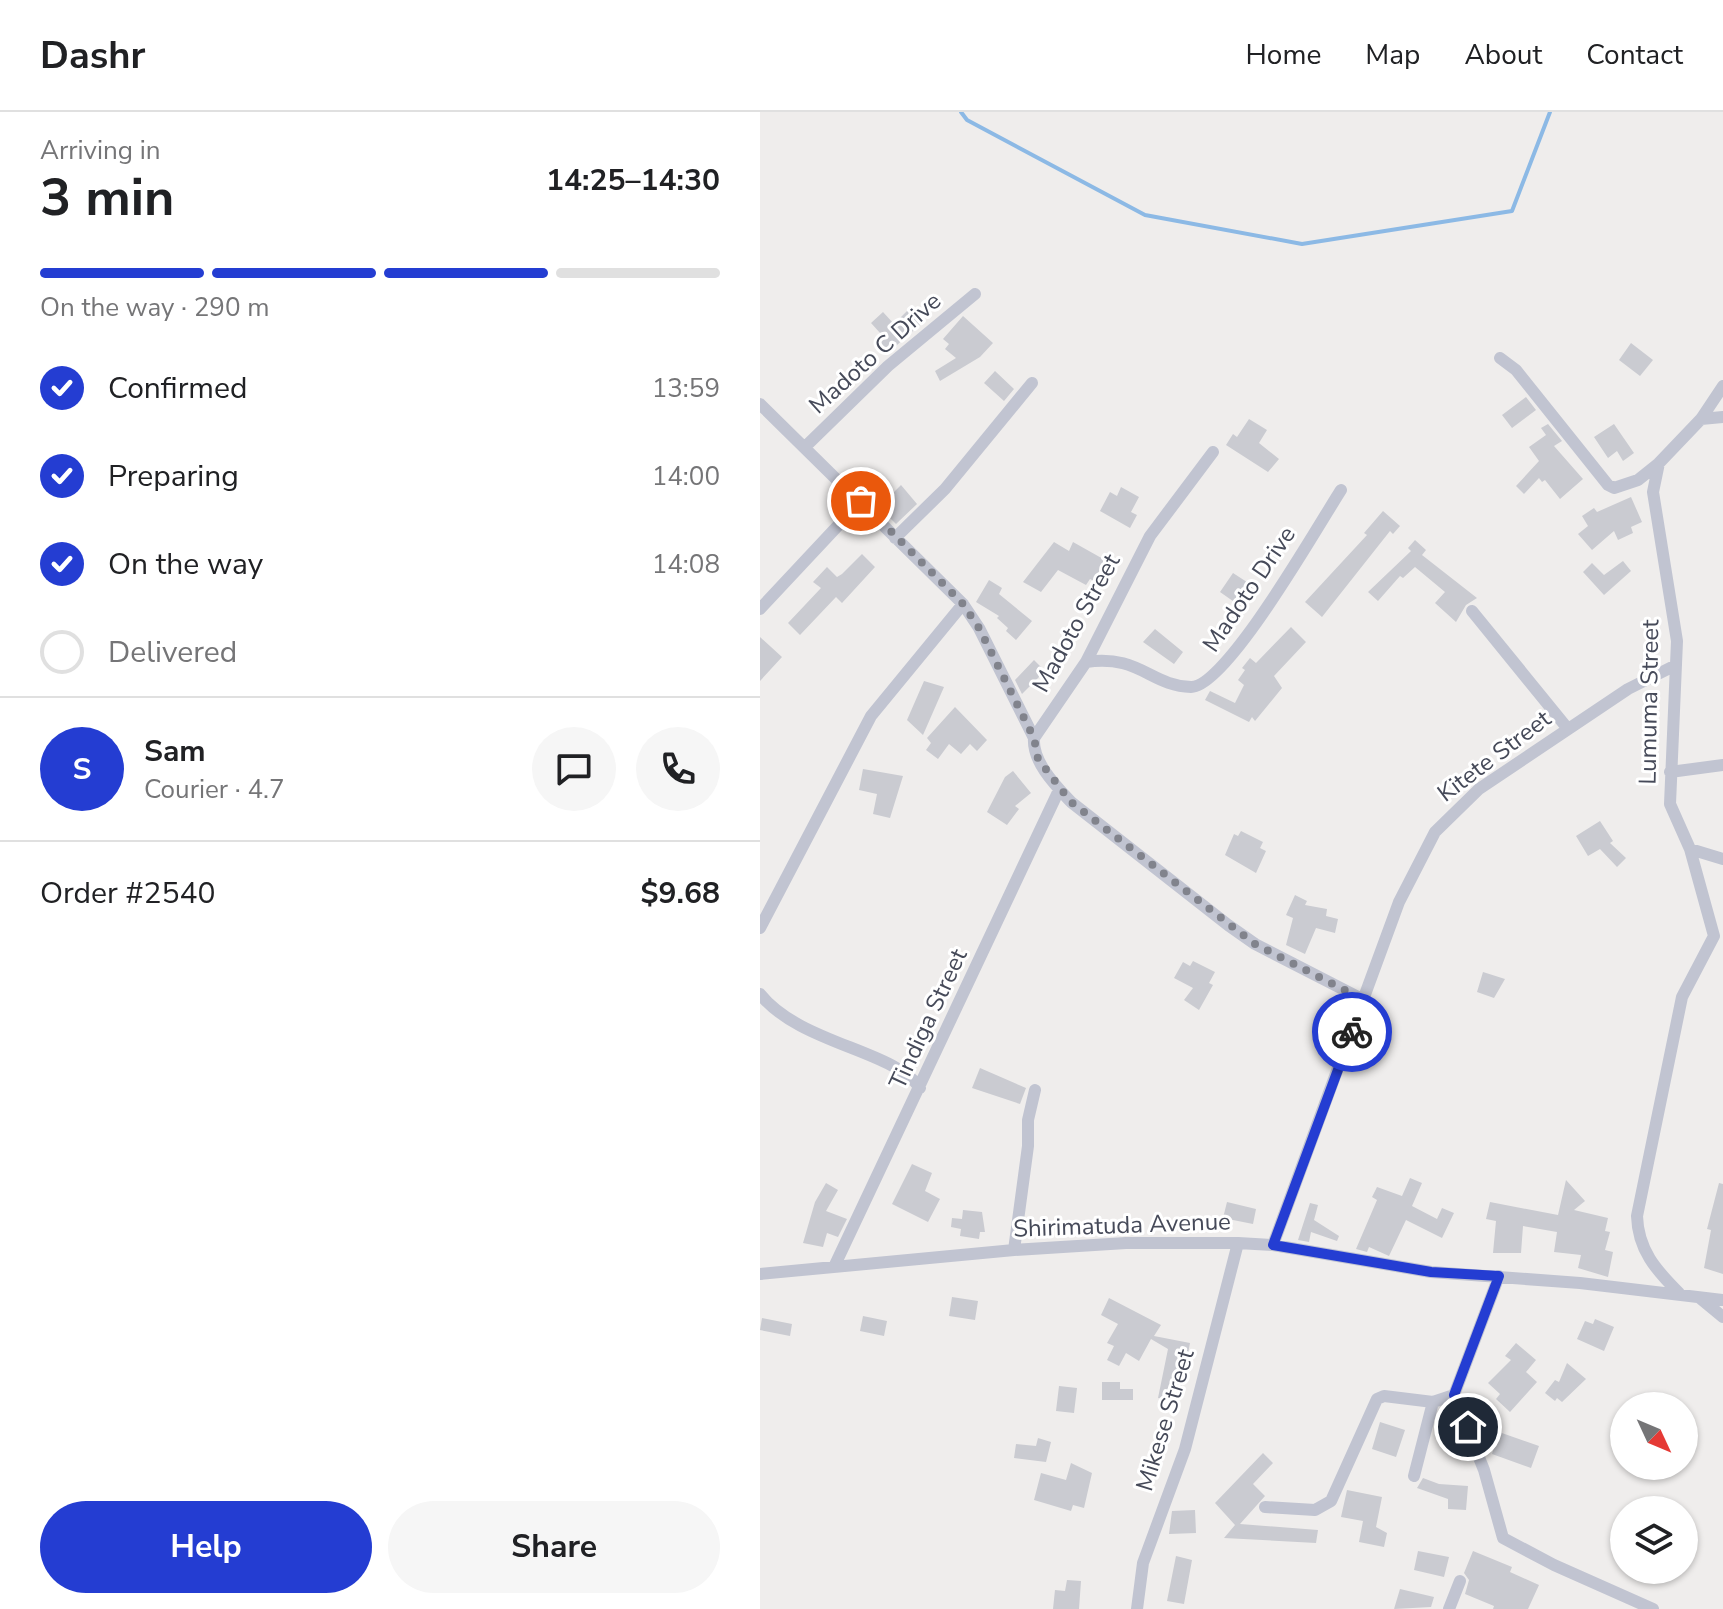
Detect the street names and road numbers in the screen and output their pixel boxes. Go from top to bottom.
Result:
street label: Madoto C Drive [802,285,948,421]
street label: Madoto Drive [1195,520,1303,658]
street label: Madoto Street [1025,547,1128,698]
street label: Lumuma Street [1632,619,1666,785]
street label: Kitete Street [1431,702,1558,809]
street label: Tindiga Street [881,943,975,1094]
street label: Shirimatuda Avenue [1013,1205,1231,1245]
street label: Mikese Street [1128,1345,1202,1495]

